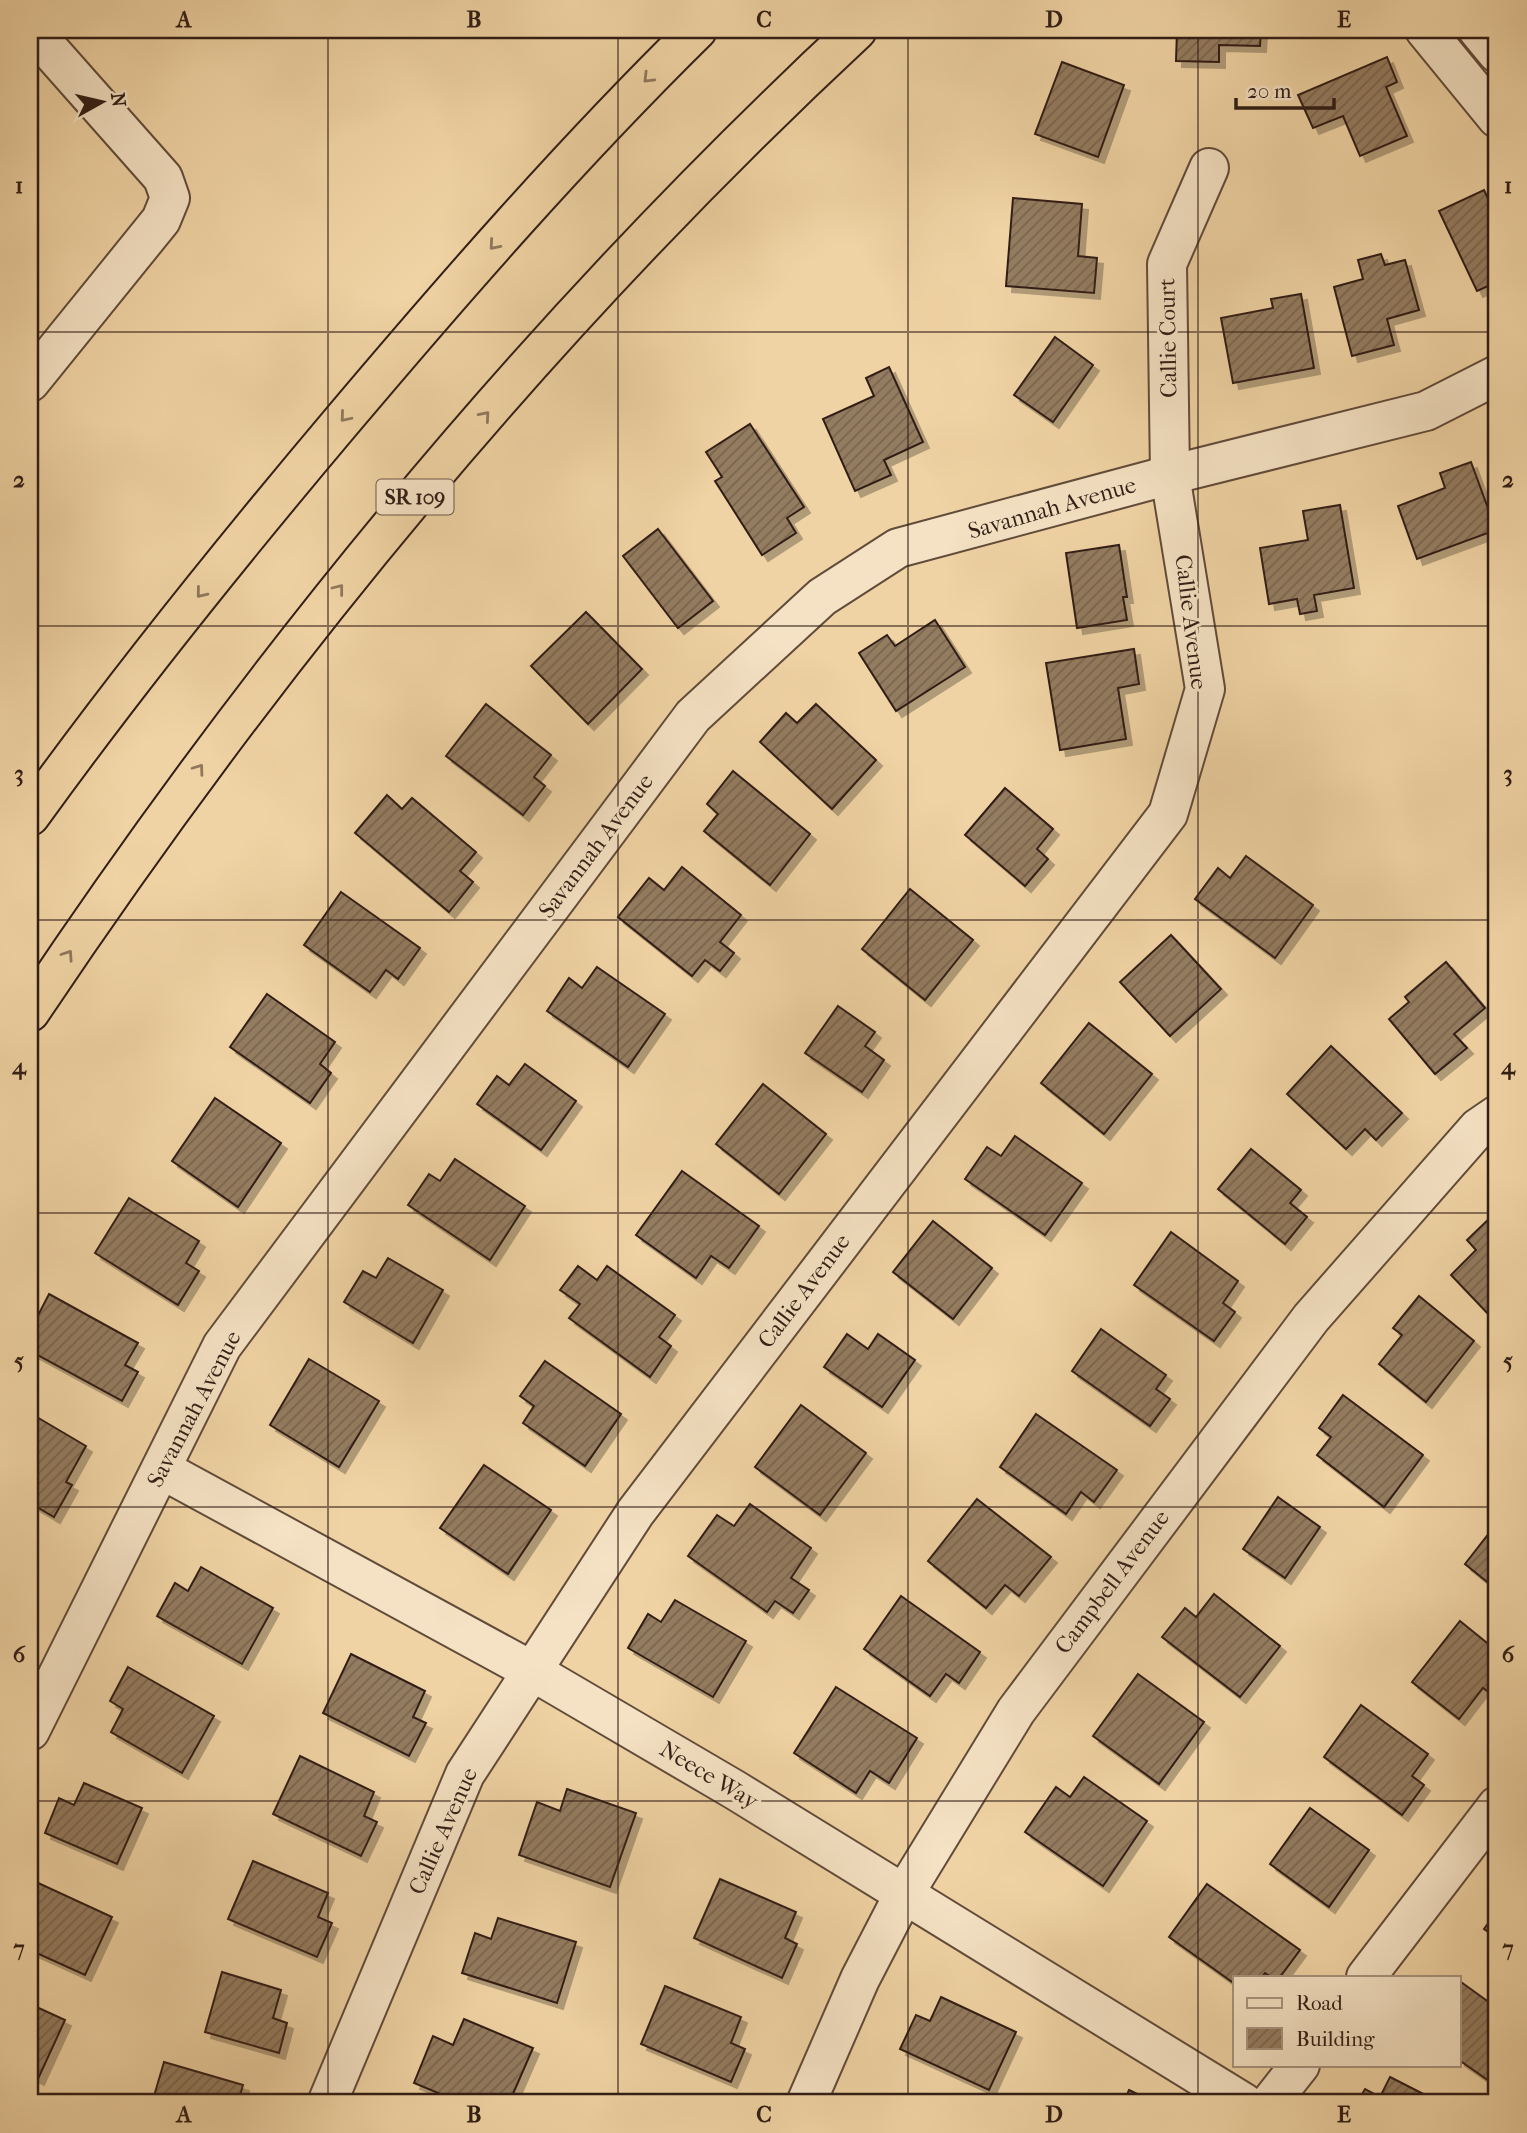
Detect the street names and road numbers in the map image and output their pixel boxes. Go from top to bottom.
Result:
street label: Callie Court [1153,278,1183,398]
street label: Savannah Avenue [965,471,1139,545]
road number: SR 109 [376,480,453,514]
street label: Callie Avenue [1169,553,1213,691]
street label: Savannah Avenue [533,769,659,923]
street label: Callie Avenue [752,1229,856,1353]
street label: Savannah Avenue [141,1326,247,1492]
street label: Campbell Avenue [1049,1505,1175,1659]
street label: Neece Way [655,1735,764,1815]
street label: Callie Avenue [403,1763,483,1899]

